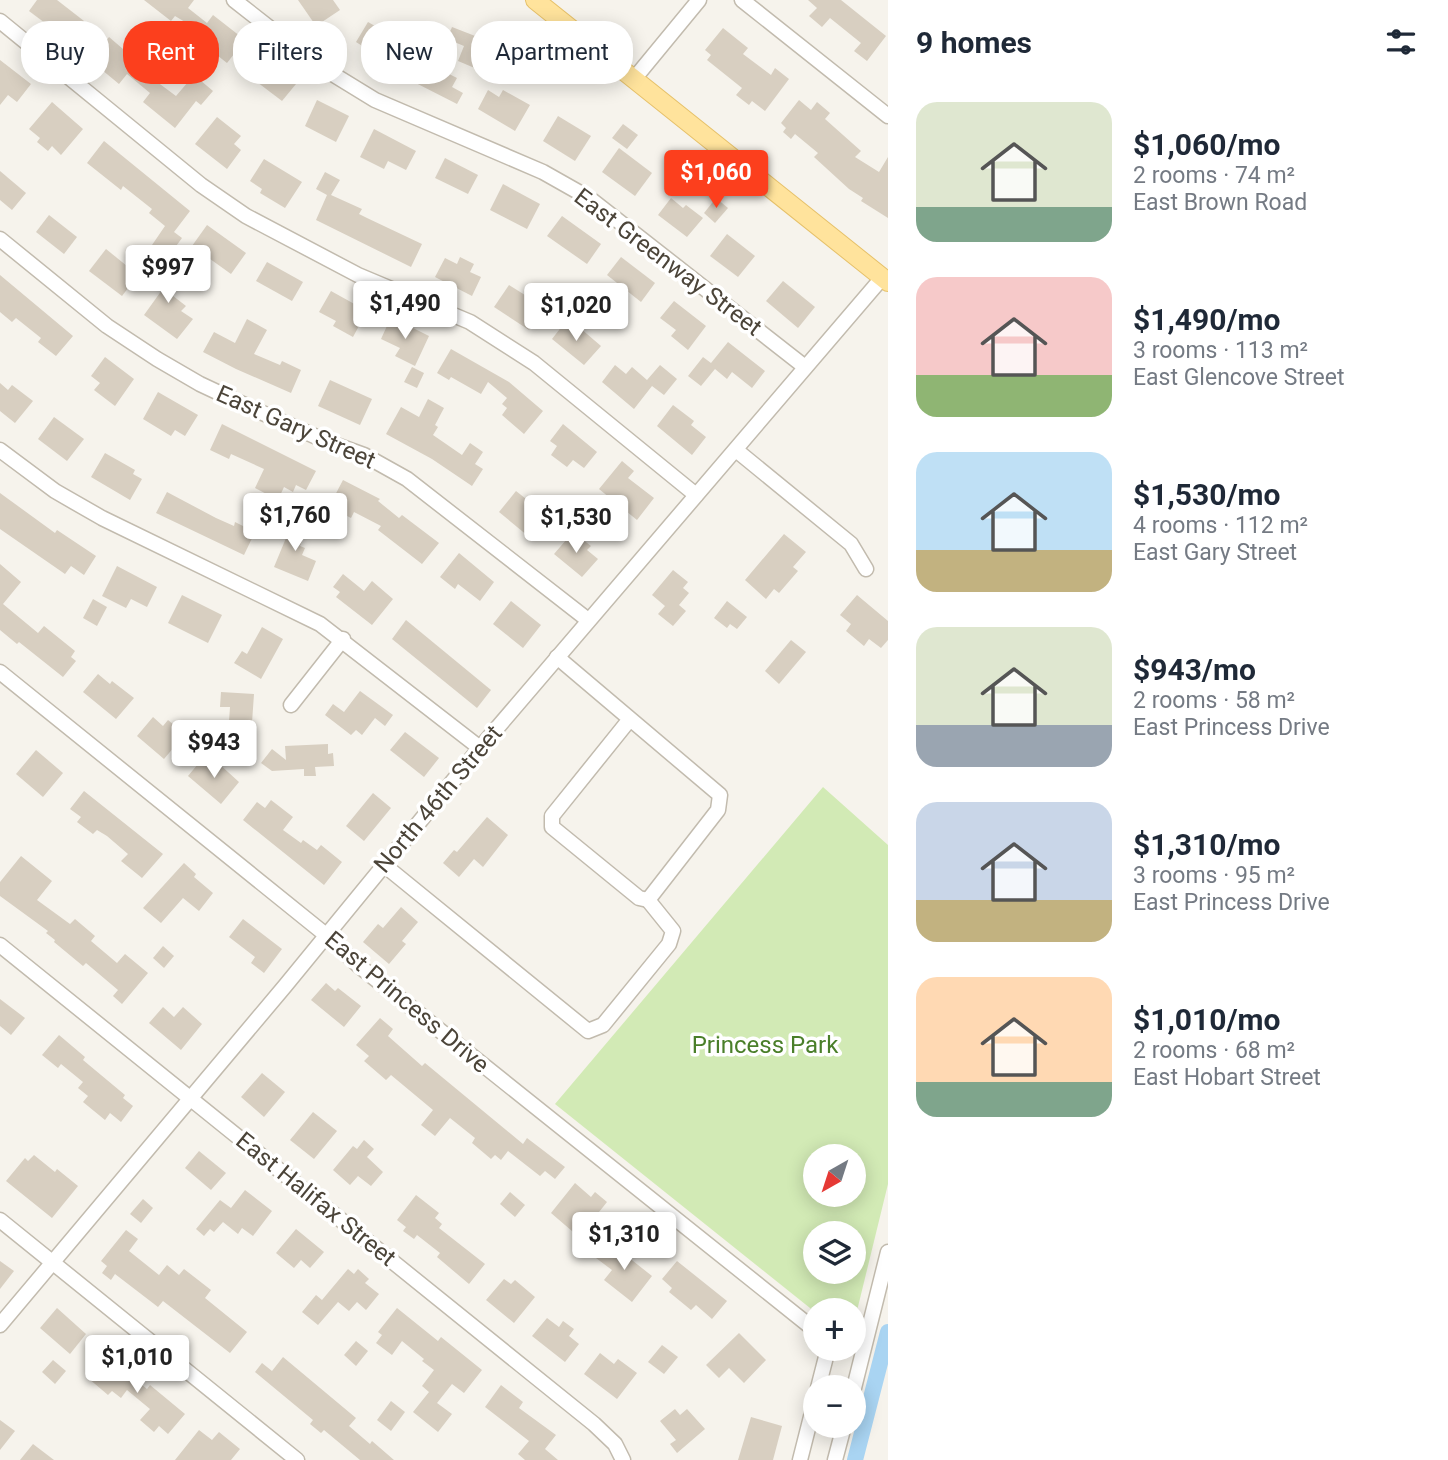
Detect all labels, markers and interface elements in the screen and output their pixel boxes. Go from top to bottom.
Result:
chip: Buy [21,21,109,84]
chip: Rent [123,21,219,84]
chip: Filters [233,21,347,84]
chip: New [361,21,457,84]
chip: Apartment [471,21,633,84]
icon: filters [1382,23,1420,61]
text: 9 homes [916,25,1032,60]
text: $1,060/mo [1133,127,1281,162]
icon: home [972,130,1056,214]
pin: $1,060 [659,150,773,210]
text: $1,060 [680,159,752,186]
text: 2 rooms · 74 m² [1133,162,1295,189]
street label: East Greenway Street [569,182,767,342]
text: East Brown Road [1133,189,1307,216]
pin: $997 [127,246,209,305]
text: $997 [142,254,194,281]
pin: $1,490 [348,282,462,341]
pin: $1,020 [519,284,633,343]
text: $1,490 [369,290,441,317]
text: $1,020 [540,292,612,319]
text: $1,490/mo [1133,302,1281,337]
icon: home [972,305,1056,389]
text: 3 rooms · 113 m² [1133,337,1308,364]
text: East Glencove Street [1133,364,1344,391]
street label: East Gary Street [212,379,380,475]
text: $1,530/mo [1133,477,1281,512]
icon: home [972,480,1056,564]
pin: $1,760 [238,494,352,553]
pin: $1,530 [519,496,633,555]
text: $1,760 [259,502,331,529]
text: $1,530 [540,504,612,531]
text: 4 rooms · 112 m² [1133,512,1308,539]
text: East Gary Street [1133,539,1297,566]
text: $943/mo [1133,652,1256,687]
icon: home [972,655,1056,739]
text: 2 rooms · 58 m² [1133,687,1295,714]
text: East Princess Drive [1133,714,1330,741]
street label: North 46th Street [368,719,508,878]
pin: $943 [173,720,255,780]
text: $943 [188,729,240,756]
text: $1,310/mo [1133,827,1281,862]
icon: home [972,830,1056,914]
text: 3 rooms · 95 m² [1133,862,1295,889]
text: East Princess Drive [1133,889,1330,916]
street label: East Princess Drive [319,925,495,1079]
text: $1,010/mo [1133,1002,1281,1037]
icon: home [972,1005,1056,1089]
park label: Princess Park [692,1031,839,1059]
text: 2 rooms · 68 m² [1133,1037,1295,1064]
text: East Hobart Street [1133,1064,1321,1091]
street label: East Halifax Street [231,1126,402,1272]
north arrow [803,1144,866,1208]
map controls [803,1144,866,1438]
pin: $1,310 [567,1212,681,1272]
text: $1,310 [588,1221,660,1248]
button: layers [803,1221,866,1284]
button: + [803,1298,866,1361]
pin: $1,010 [80,1336,194,1395]
text: $1,010 [101,1344,173,1371]
button: − [803,1375,866,1438]

